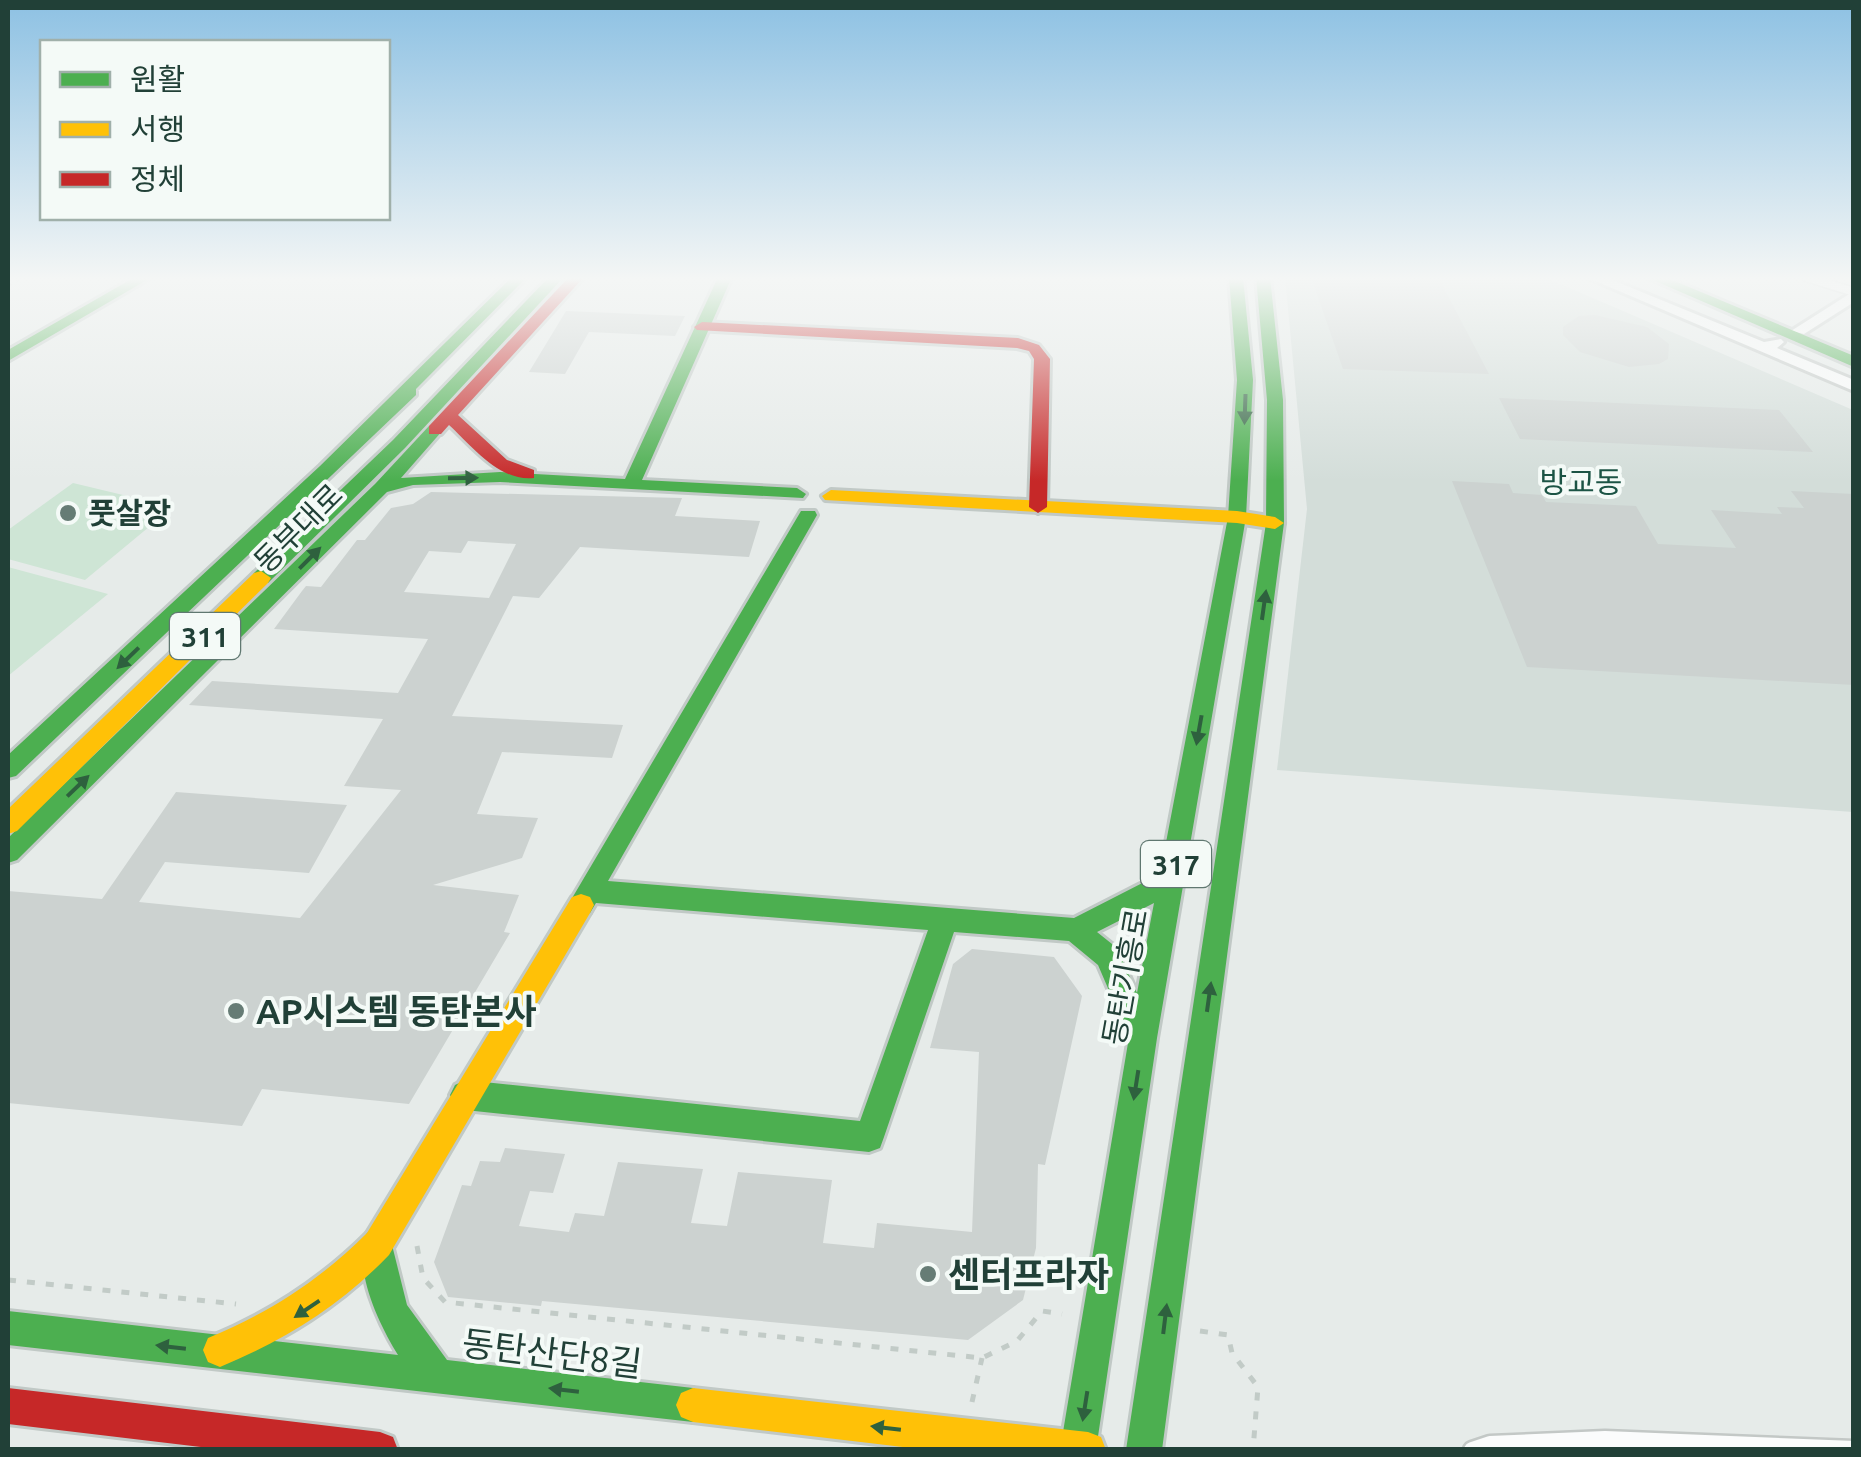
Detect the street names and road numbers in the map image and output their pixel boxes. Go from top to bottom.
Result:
street label: 동부대로 [247,477,349,579]
road number: 311 [170,613,240,659]
road number: 317 [1141,841,1211,887]
street label: 동탄기흥로 [1096,906,1154,1048]
street label: 동탄산단8길 [460,1322,644,1384]

